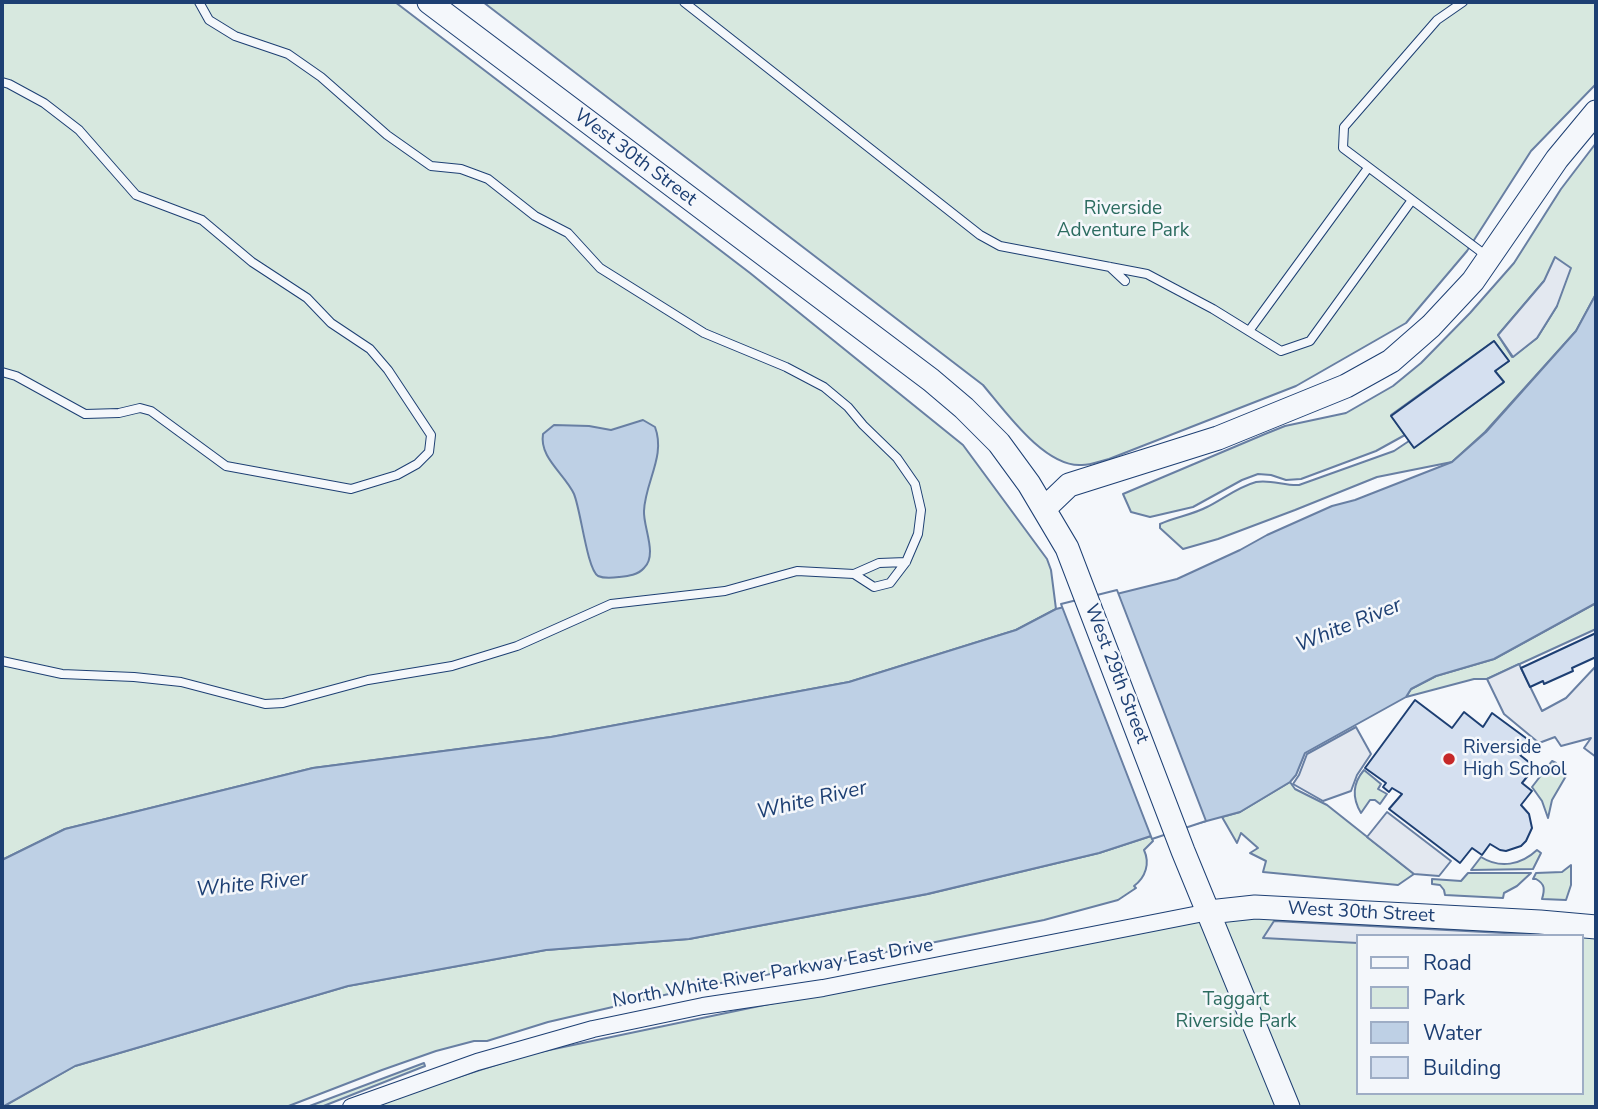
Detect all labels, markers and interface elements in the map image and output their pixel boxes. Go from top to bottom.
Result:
street label: West 30th Street [569,105,701,211]
park label: Riverside Adventure Park [1057,198,1189,242]
water label: White River [1292,593,1406,659]
street label: West 29th Street [1079,601,1153,747]
place label: Riverside High School [1463,737,1567,781]
marker: Riverside High School [1441,751,1457,767]
water label: White River [755,776,869,826]
water label: White River [195,867,309,903]
street label: West 30th Street [1287,898,1435,928]
legend [1356,934,1584,1095]
street label: North White River Parkway East Drive [611,935,935,1013]
text: Road [1423,949,1472,977]
text: Park [1423,984,1465,1012]
park label: Taggart Riverside Park [1175,989,1297,1033]
text: Water [1423,1019,1482,1047]
text: Building [1423,1054,1501,1082]

